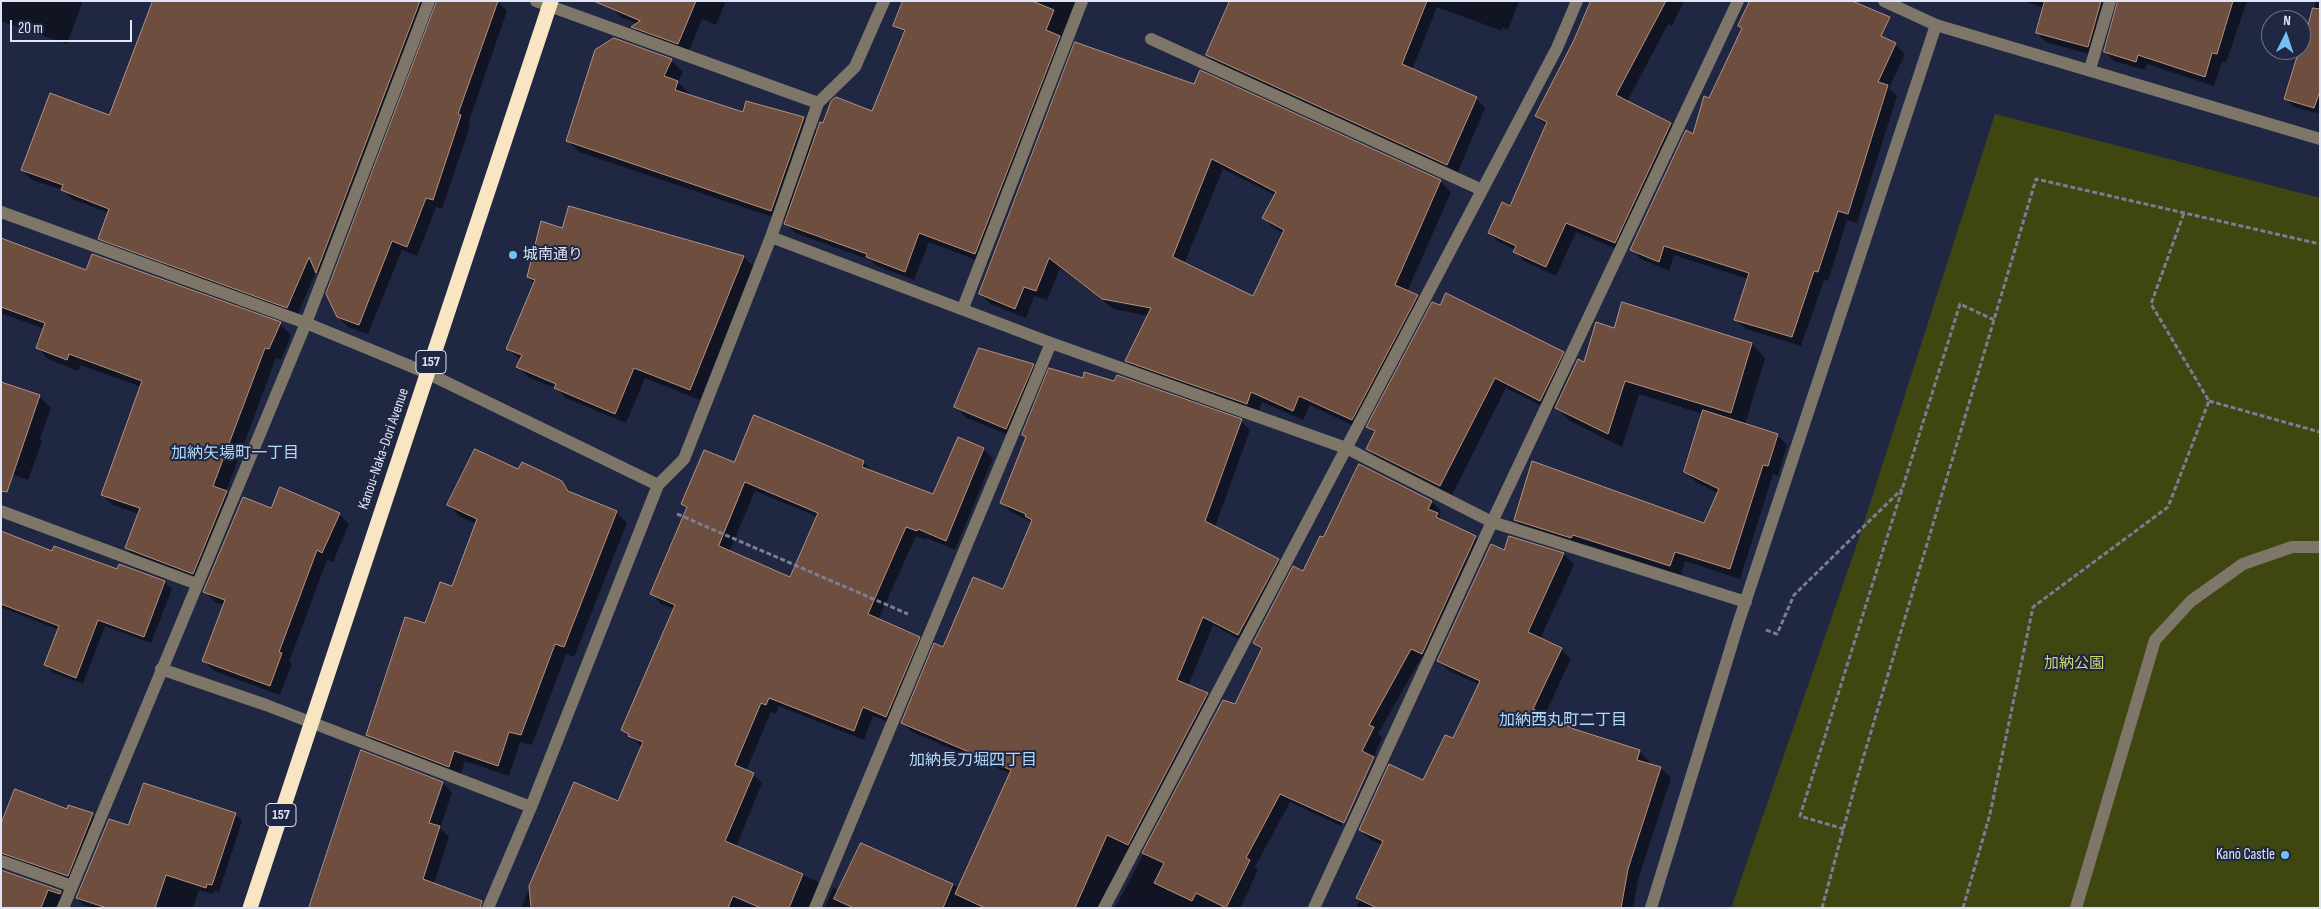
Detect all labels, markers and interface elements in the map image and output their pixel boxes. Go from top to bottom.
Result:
scale bar [12,10,135,42]
north arrow [2261,10,2311,60]
text: N [2283,12,2291,29]
text: 20 m [18,19,43,38]
place label: 城南通り [523,246,583,264]
marker: 城南通り [507,249,519,261]
road number: 157 [416,351,446,374]
street label: Kanou-Naka-Dori Avenue [355,386,413,512]
district label: 加納矢場町一丁目 [171,444,299,464]
park label: 加納公園 [2044,655,2104,673]
district label: 加納西丸町二丁目 [1499,711,1627,731]
district label: 加納長刀堀四丁目 [909,751,1037,771]
road number: 157 [266,804,296,826]
place label: Kanō Castle [2216,846,2275,864]
marker: Kanō Castle [2279,849,2291,861]

